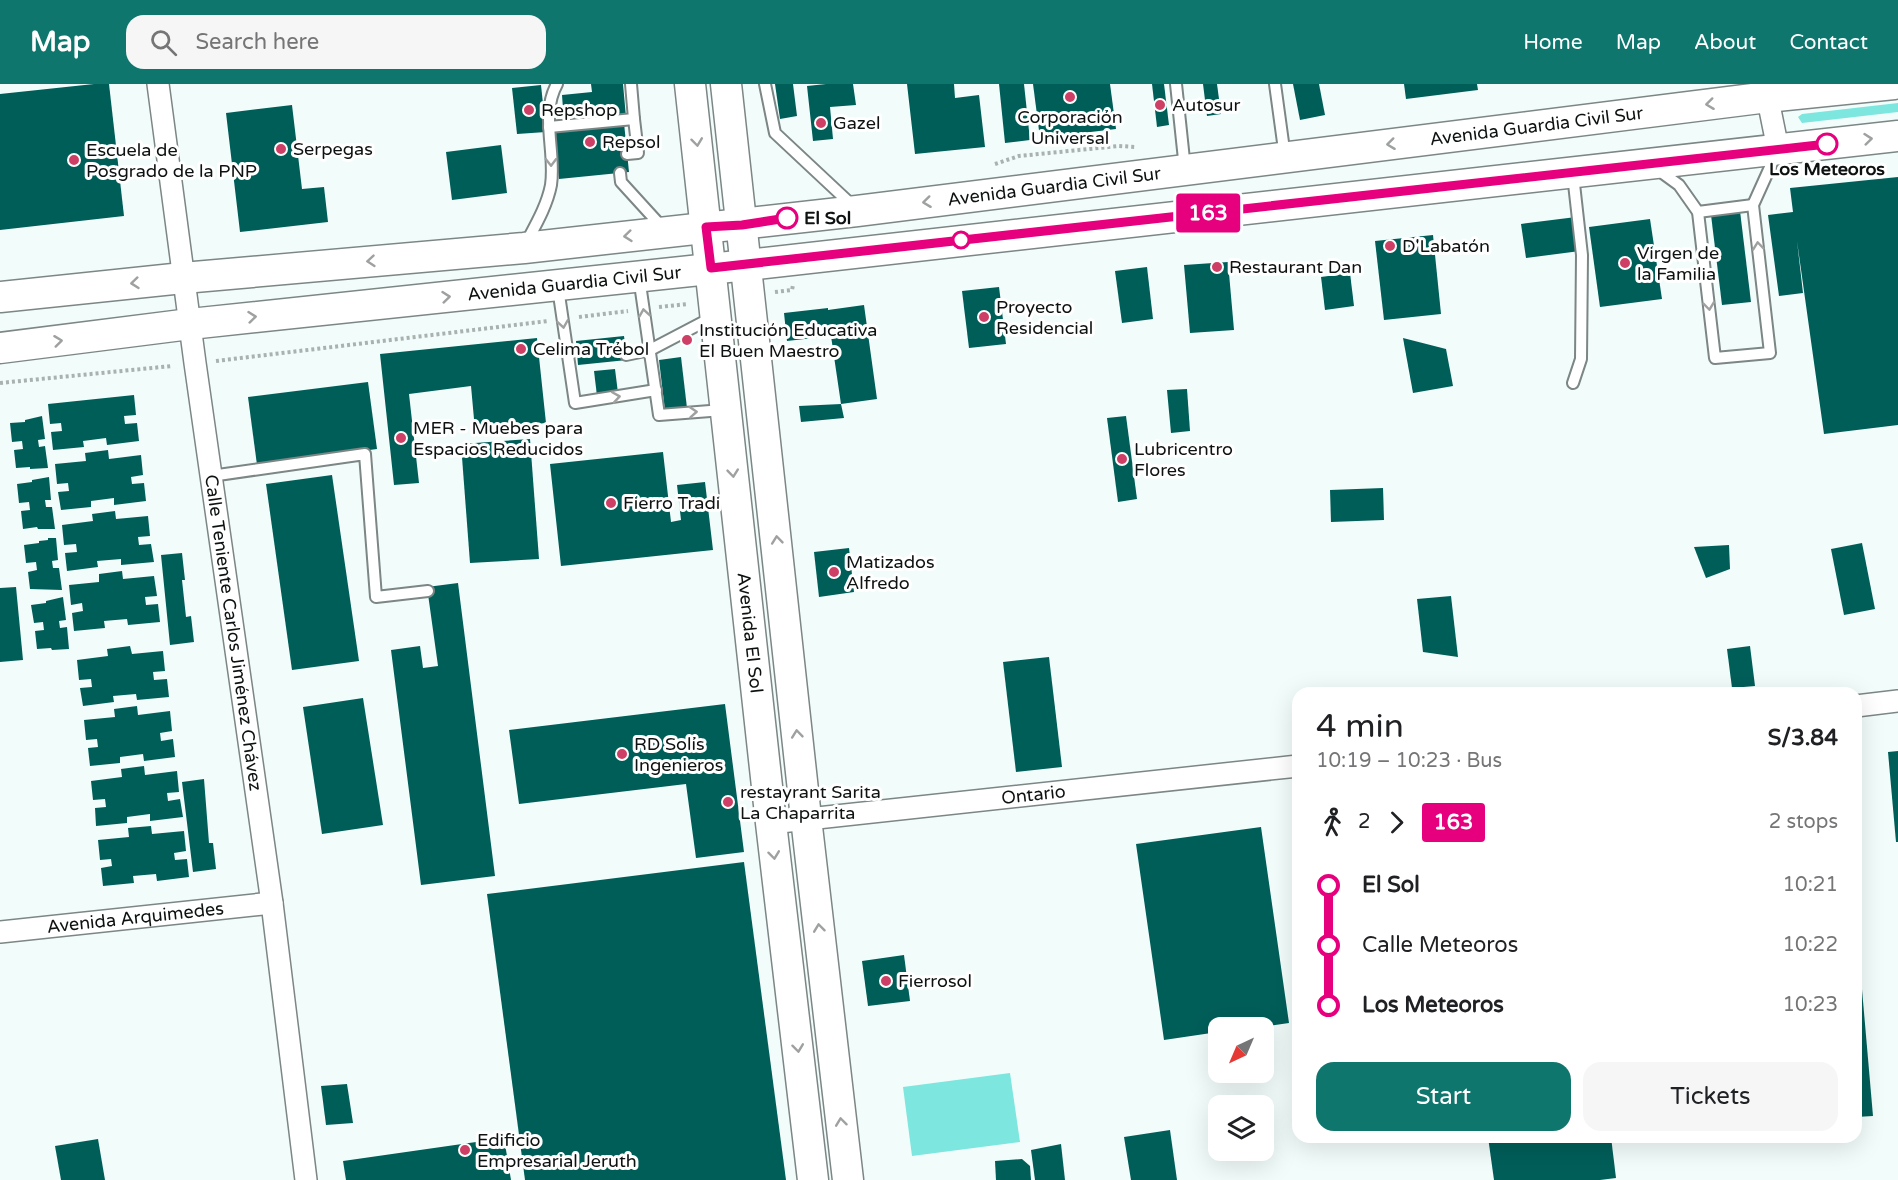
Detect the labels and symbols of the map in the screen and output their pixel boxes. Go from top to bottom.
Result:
marker: Corporación Universal [1063,90,1077,104]
place label: Autosur [1172,94,1240,116]
marker: Autosur [1153,98,1167,112]
one-way arrow [1705,98,1714,110]
place label: Repshop [541,99,617,121]
street label: Avenida Guardia Civil Sur [1428,102,1645,150]
marker: Repshop [522,103,536,117]
place label: Corporación Universal [1017,106,1123,149]
place label: Gazel [833,112,880,134]
marker: Gazel [814,116,828,130]
place label: Repsol [602,131,660,153]
marker: Los Meteoros [1816,133,1838,155]
one-way arrow [1863,133,1872,146]
marker: Repsol [583,135,597,149]
one-way arrow [1387,137,1396,150]
place label: Serpegas [293,138,373,160]
one-way arrow [690,138,702,147]
place label: Escuela de Posgrado de la PNP [86,139,257,182]
marker: Serpegas [274,142,288,156]
marker: Escuela de Posgrado de la PNP [67,153,81,167]
one-way arrow [544,157,557,166]
place label: Los Meteoros [1769,158,1885,180]
street label: Avenida Guardia Civil Sur [946,162,1162,211]
line badge: 163 [1174,194,1242,232]
one-way arrow [922,195,931,208]
marker: El Sol [776,207,798,229]
place label: El Sol [804,207,851,229]
one-way arrow [623,229,632,242]
unlabelled marker [952,231,970,249]
place label: D'Labatón [1402,235,1490,257]
marker: D'Labatón [1383,239,1397,253]
one-way arrow [1752,241,1765,250]
place label: Virgen de la Familia [1637,242,1719,285]
one-way arrow [366,255,375,268]
place label: Restaurant Dan [1229,256,1362,278]
marker: Virgen de la Familia [1618,256,1632,270]
marker: Restaurant Dan [1210,260,1224,274]
street label: Avenida Guardia Civil Sur [466,261,683,306]
one-way arrow [130,276,139,289]
one-way arrow [441,291,450,304]
place label: Proyecto Residencial [996,296,1093,339]
one-way arrow [1702,301,1714,310]
one-way arrow [639,309,651,318]
marker: Proyecto Residencial [977,310,991,324]
one-way arrow [247,312,256,324]
one-way arrow [557,319,569,328]
place label: Institución Educativa El Buen Maestro [699,319,877,362]
marker: Institución Educativa El Buen Maestro [680,333,694,347]
one-way arrow [53,335,63,347]
place label: Celima Trébol [533,338,649,360]
marker: Celima Trébol [514,342,528,356]
one-way arrow [611,391,620,403]
one-way arrow [689,406,698,419]
place label: MER - Muebes para Espacios Reducidos [413,417,583,460]
marker: MER - Muebes para Espacios Reducidos [394,431,408,445]
place label: Lubricentro Flores [1134,438,1233,481]
marker: Lubricentro Flores [1115,452,1129,466]
one-way arrow [727,468,739,477]
street label: Calle Teniente Carlos Jiménez Chávez [200,473,267,792]
place label: Fierro Tradi [623,492,720,514]
marker: Fierro Tradi [604,496,618,510]
one-way arrow [771,536,783,545]
place label: Matizados Alfredo [846,551,935,594]
marker: Matizados Alfredo [827,565,841,579]
street label: Avenida El Sol [733,571,768,694]
one-way arrow [791,730,804,739]
place label: RD Solís Ingenieros [634,733,723,776]
marker: RD Solís Ingenieros [615,747,629,761]
street label: Ontario [1000,780,1067,809]
place label: restayrant Sarita La Chaparrita [740,781,881,824]
marker: restayrant Sarita La Chaparrita [721,795,735,809]
one-way arrow [768,850,780,859]
street label: Avenida Arquimedes [46,897,225,938]
one-way arrow [813,924,825,933]
place label: Fierrosol [898,970,972,992]
marker: Fierrosol [879,974,893,988]
north arrow [1208,1017,1274,1083]
one-way arrow [791,1044,803,1053]
one-way arrow [835,1117,848,1126]
place label: Edificio Empresarial Jeruth [477,1129,637,1172]
marker: Edificio Empresarial Jeruth [458,1143,472,1157]

